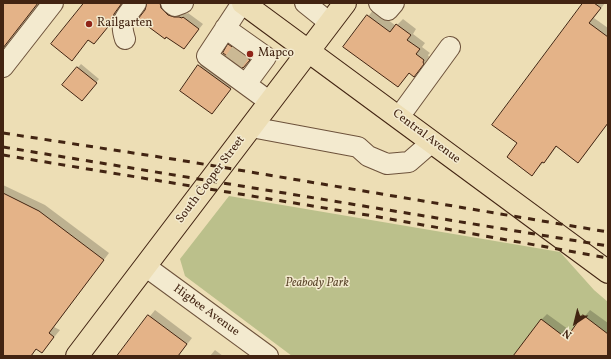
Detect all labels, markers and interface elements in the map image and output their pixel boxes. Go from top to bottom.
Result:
place label: Railgarten [97,17,152,31]
marker: Railgarten [84,19,94,29]
place label: Mapco [258,47,294,61]
marker: Mapco [245,49,255,59]
street label: Central Avenue [389,107,463,167]
street label: South Cooper Street [173,134,249,226]
park label: Peabody Park [285,277,349,291]
street label: Higbee Avenue [170,282,242,340]
north arrow [555,303,595,343]
text: N [560,325,575,342]

